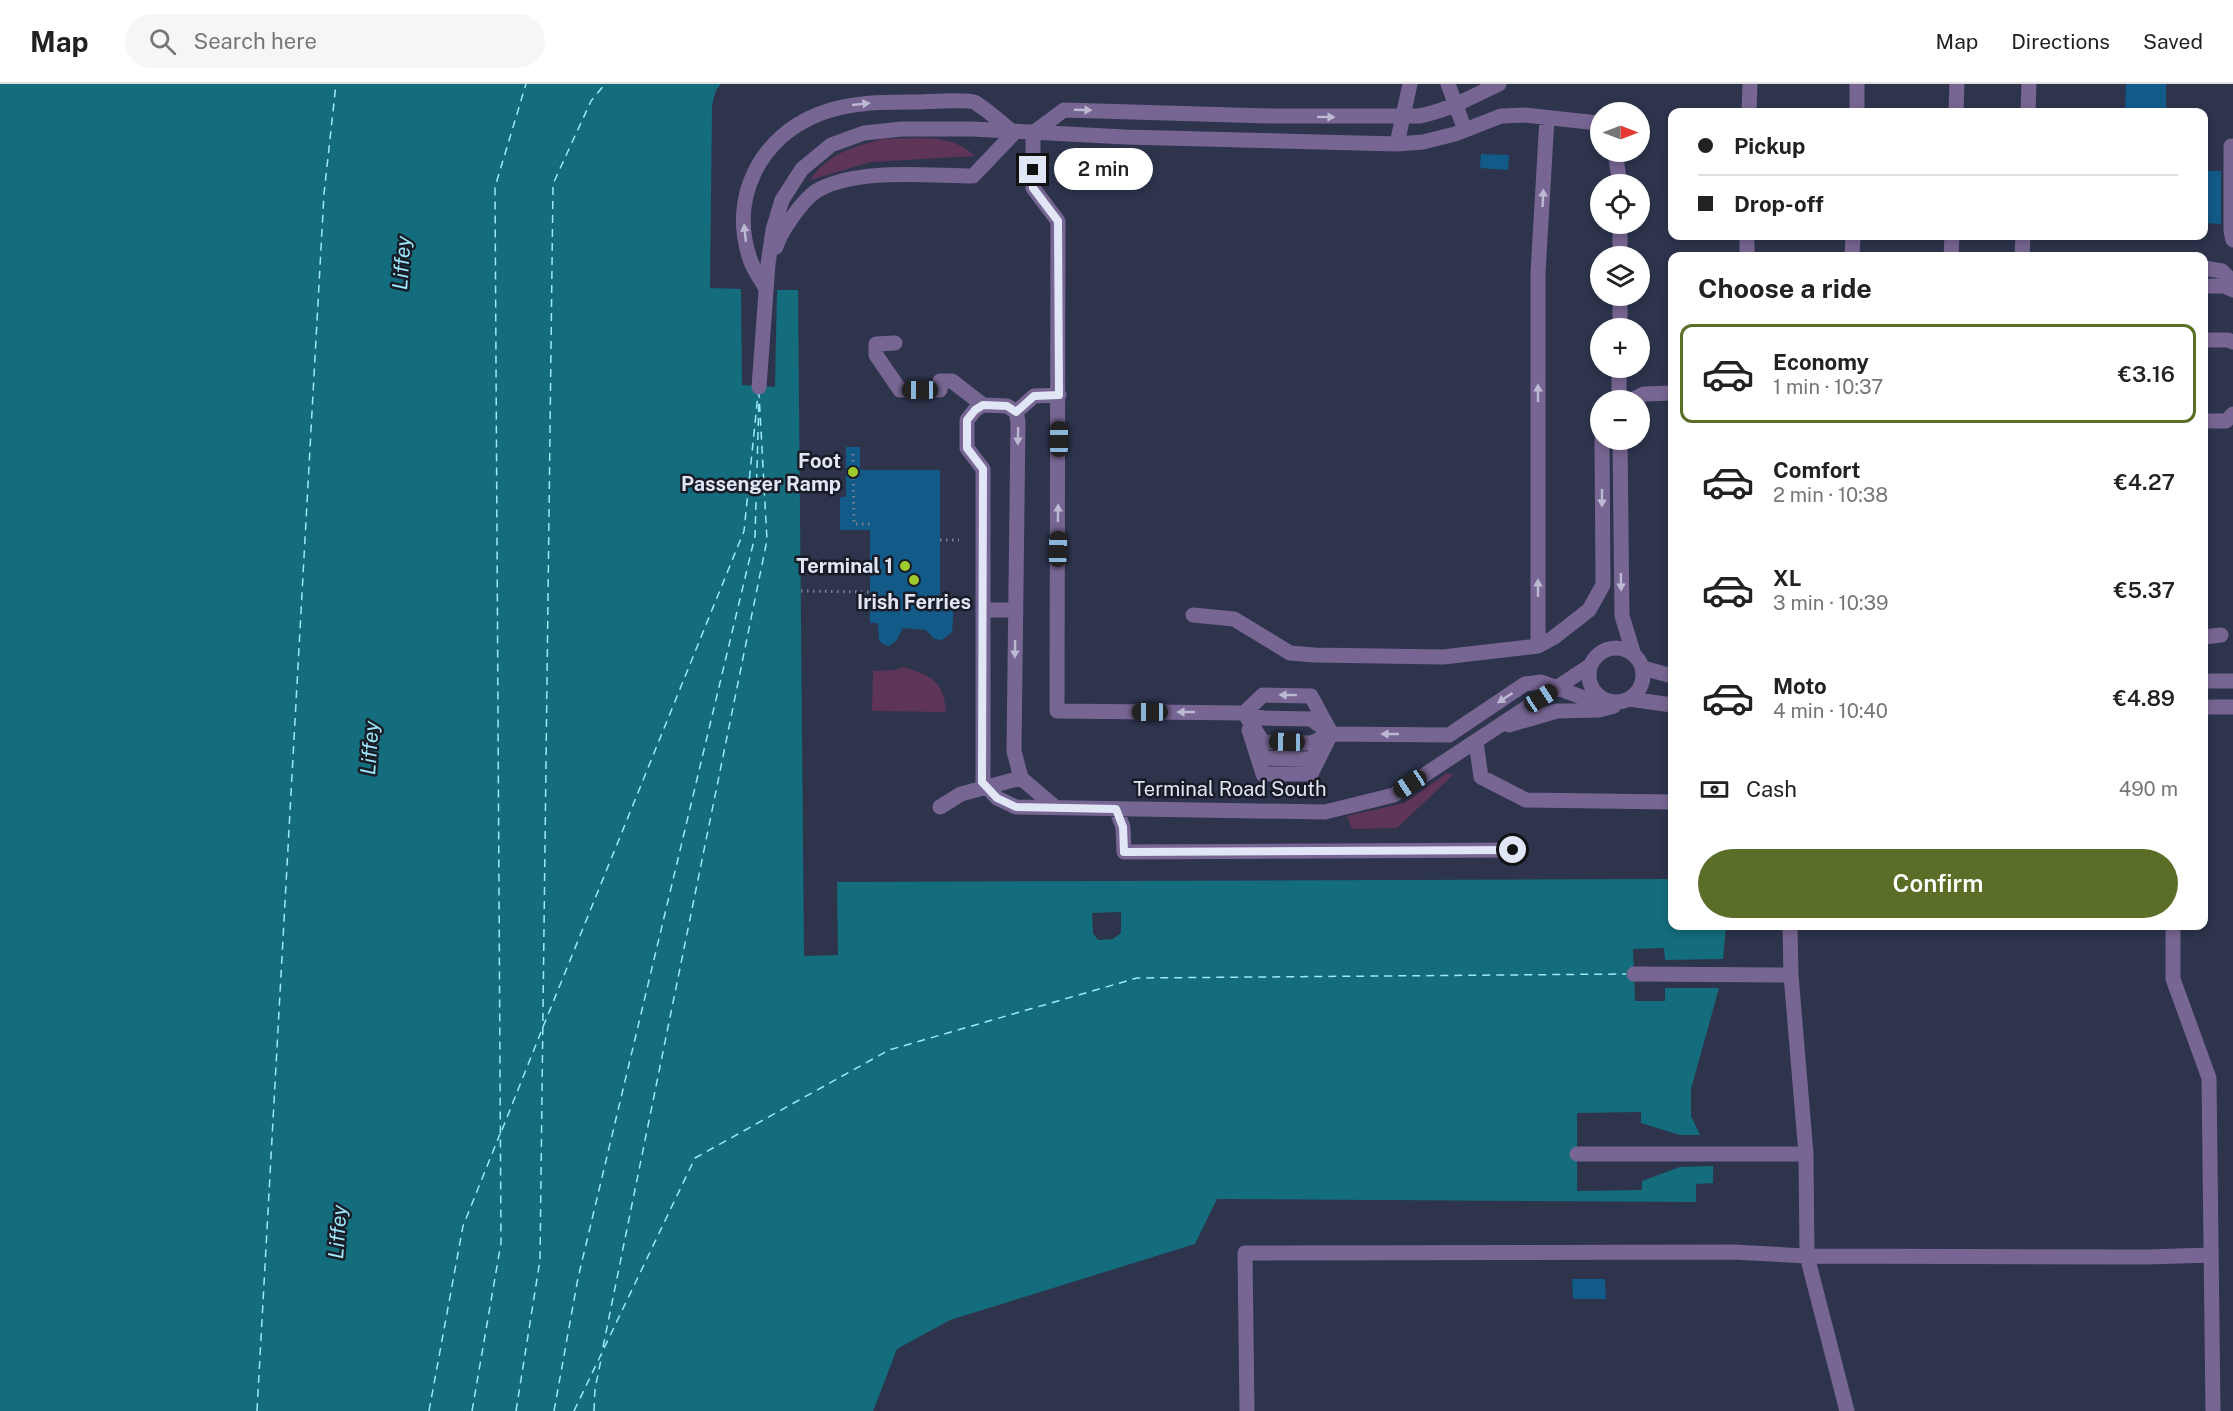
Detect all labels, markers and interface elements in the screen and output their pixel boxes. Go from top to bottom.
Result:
search box [125,14,545,68]
text: Map [30,25,89,58]
icon: search [146,25,179,58]
text: Search here [194,28,317,54]
text: Map [1936,29,1978,54]
text: Directions [2011,29,2110,54]
text: Saved [2143,29,2203,54]
one-way arrow [851,99,870,109]
north arrow [1590,102,1650,162]
map controls [1590,102,1650,450]
one-way arrow [1074,106,1093,115]
one-way arrow [1317,112,1336,122]
text: Pickup [1734,133,1805,159]
callout: 2 min [1054,149,1153,191]
route end [1019,156,1046,183]
text: 2 min [1078,157,1129,181]
button: locate [1590,174,1650,234]
one-way arrow [1538,189,1547,208]
text: Drop-off [1734,191,1824,217]
one-way arrow [740,224,750,243]
water label: Liffey [387,235,416,291]
button: layers [1590,246,1650,306]
text: Choose a ride [1698,272,1872,304]
button: + [1590,318,1650,378]
icon: car [1701,347,1755,401]
text: Economy [1773,349,1869,375]
text: €3.16 [2118,361,2175,387]
text: 1 min · 10:37 [1773,375,1883,399]
car [902,381,938,399]
one-way arrow [1533,383,1543,402]
button: − [1590,390,1650,450]
car [1050,421,1068,457]
one-way arrow [1013,426,1023,445]
place label: Foot Passenger Ramp [681,449,841,496]
icon: car [1701,455,1755,509]
text: Comfort [1773,457,1860,483]
marker: Foot Passenger Ramp [846,465,860,479]
text: €4.27 [2114,469,2175,495]
text: 2 min · 10:38 [1773,483,1888,507]
one-way arrow [1597,488,1607,507]
one-way arrow [1053,503,1063,522]
car [1049,531,1067,567]
place label: Terminal 1 [796,554,893,578]
marker: Terminal 1 [898,559,912,573]
icon: car [1701,563,1755,617]
text: XL [1773,565,1801,591]
one-way arrow [1616,572,1626,591]
marker: Irish Ferries [907,573,921,587]
text: €5.37 [2114,577,2175,603]
one-way arrow [1533,578,1543,597]
place label: Irish Ferries [857,590,971,614]
text: 3 min · 10:39 [1773,591,1888,615]
one-way arrow [1011,640,1020,659]
icon: car [1701,671,1755,725]
text: Moto [1773,673,1827,699]
car [1521,681,1561,715]
text: €4.89 [2113,685,2175,711]
one-way arrow [1278,690,1297,700]
one-way arrow [1496,692,1513,703]
text: 4 min · 10:40 [1773,699,1888,723]
car [1132,703,1168,721]
one-way arrow [1176,707,1195,717]
water label: Liffey [355,720,384,776]
one-way arrow [1381,729,1400,739]
car [1269,733,1305,751]
car [1390,767,1430,801]
icon: cash [1698,773,1731,806]
text: Cash [1746,776,1797,802]
street label: Terminal Road South [1133,777,1327,801]
text: 490 m [2119,777,2178,801]
route start [1499,836,1526,863]
button: Confirm [1698,849,2178,918]
water label: Liffey [323,1204,352,1260]

